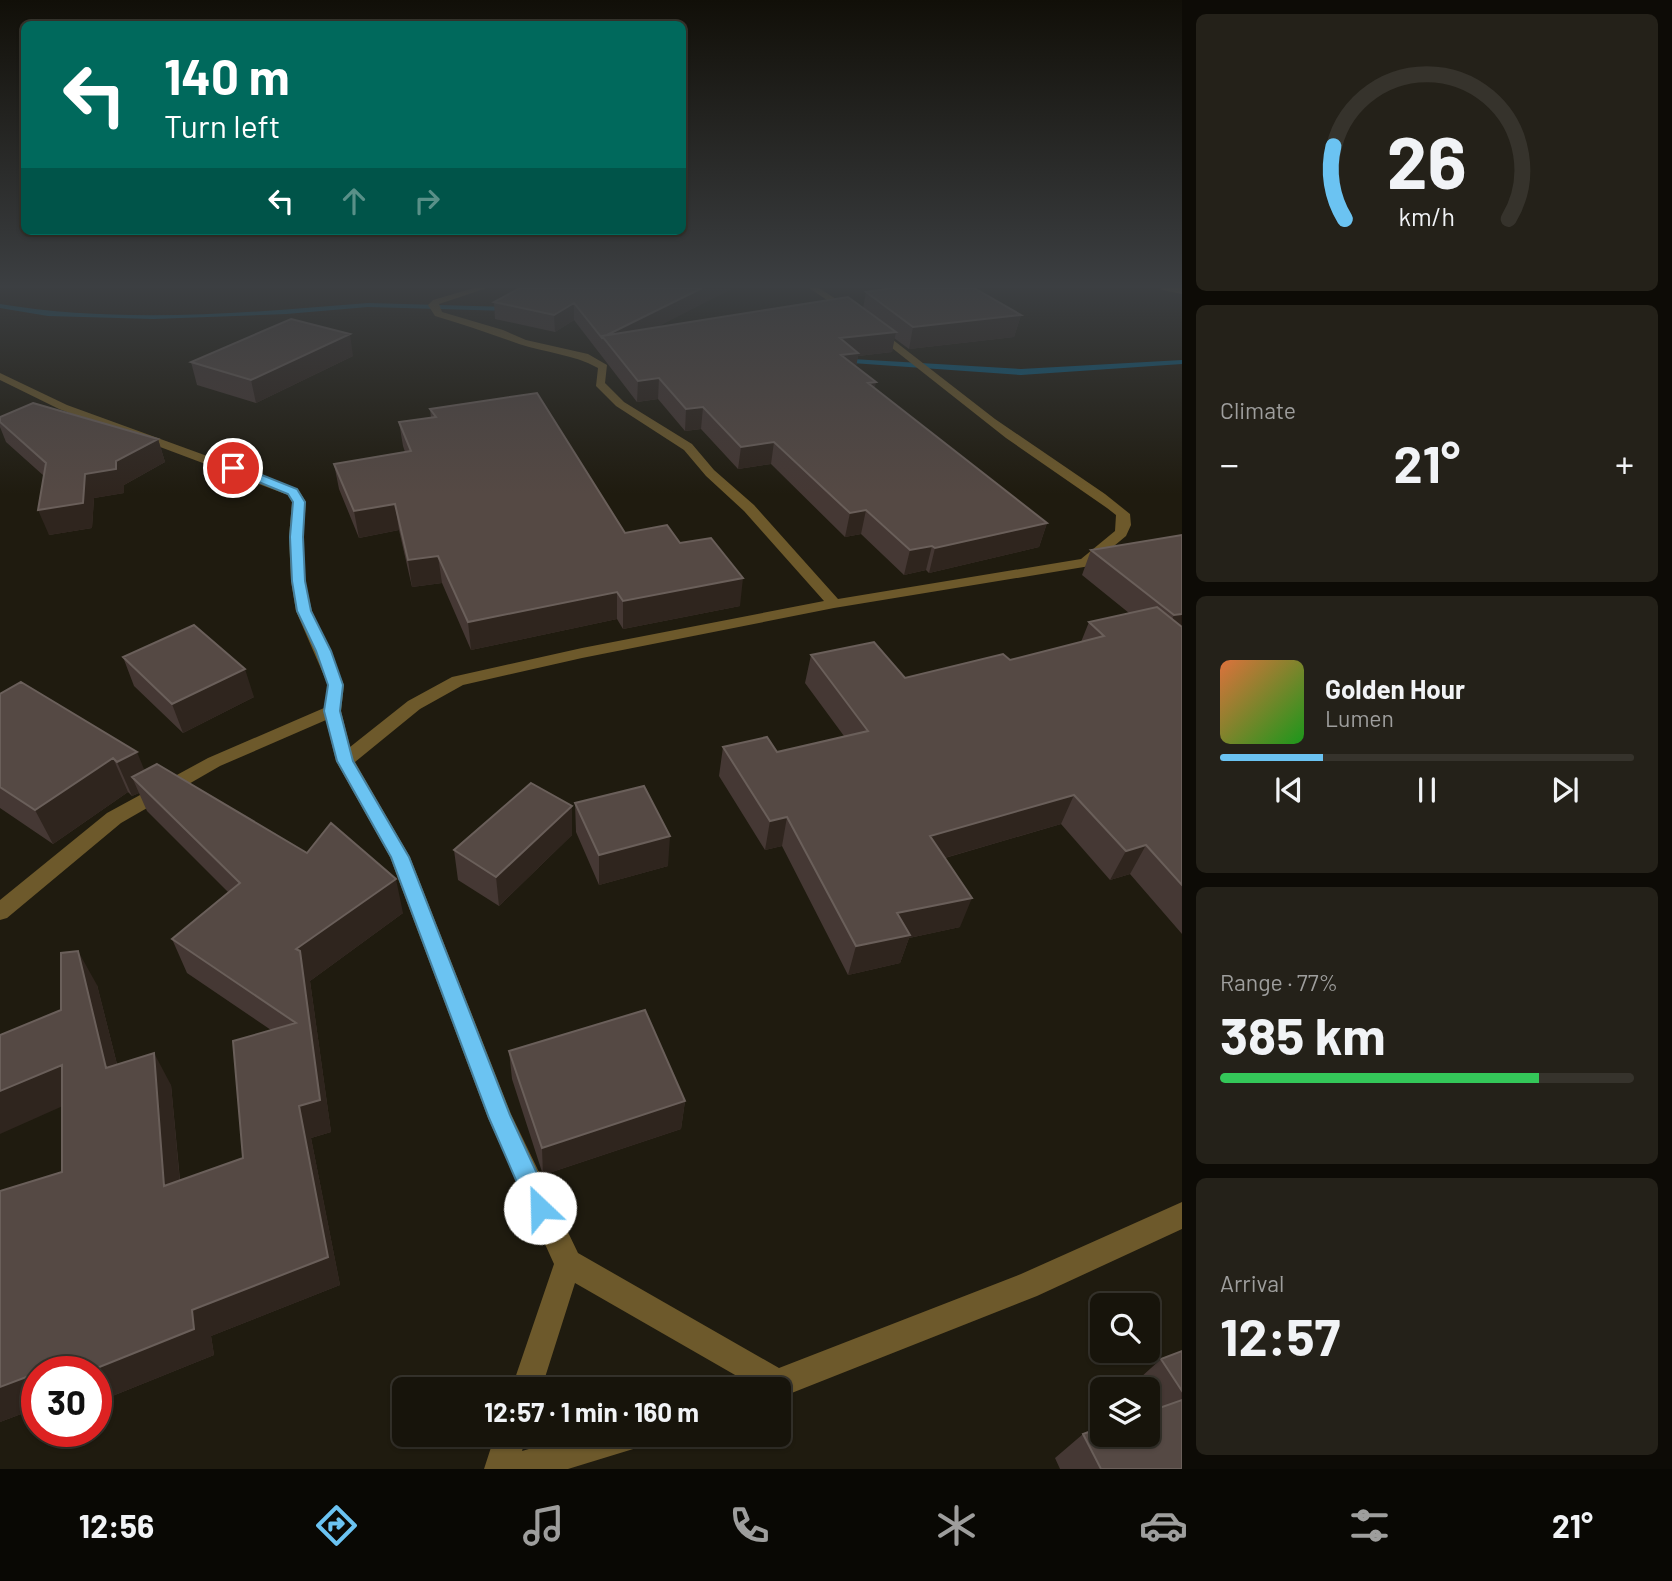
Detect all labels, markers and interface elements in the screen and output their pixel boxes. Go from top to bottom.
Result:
text: 140 m [164,46,290,105]
icon: left [49,49,140,140]
text: Turn left [164,106,281,144]
text: 26 [1387,116,1467,204]
icon: left [262,182,300,220]
icon: ahead [335,182,373,220]
icon: right [408,182,446,220]
text: km/h [1399,200,1455,230]
text: Climate [1220,396,1296,424]
text: 21° [1394,431,1460,493]
pin [203,438,263,498]
text: − [1220,440,1239,486]
text: + [1615,440,1634,486]
icon: arrive [214,449,252,487]
text: Golden Hour [1325,673,1465,704]
text: Lumen [1325,704,1394,732]
icon: previous [1270,771,1308,809]
icon: pause [1408,771,1446,809]
icon: next [1546,771,1584,809]
text: Range · 77% [1220,968,1338,996]
text: 385 km [1220,1003,1386,1065]
position arrow [503,1171,577,1245]
text: Arrival [1220,1269,1284,1297]
map controls [1090,1293,1160,1447]
button: search [1090,1293,1160,1363]
text: 12:57 [1220,1304,1340,1366]
speed limit sign: 30 [21,1356,112,1447]
button: layers [1090,1377,1160,1447]
text: 12:57 · 1 min · 160 m [484,1396,699,1427]
icon: directions [312,1501,361,1550]
icon: music [519,1501,568,1550]
icon: phone [725,1501,774,1550]
icon: climate [932,1501,981,1550]
icon: car [1139,1501,1188,1550]
icon: filters [1345,1501,1394,1550]
text: 12:56 [79,1506,154,1544]
text: 21° [1552,1506,1593,1544]

